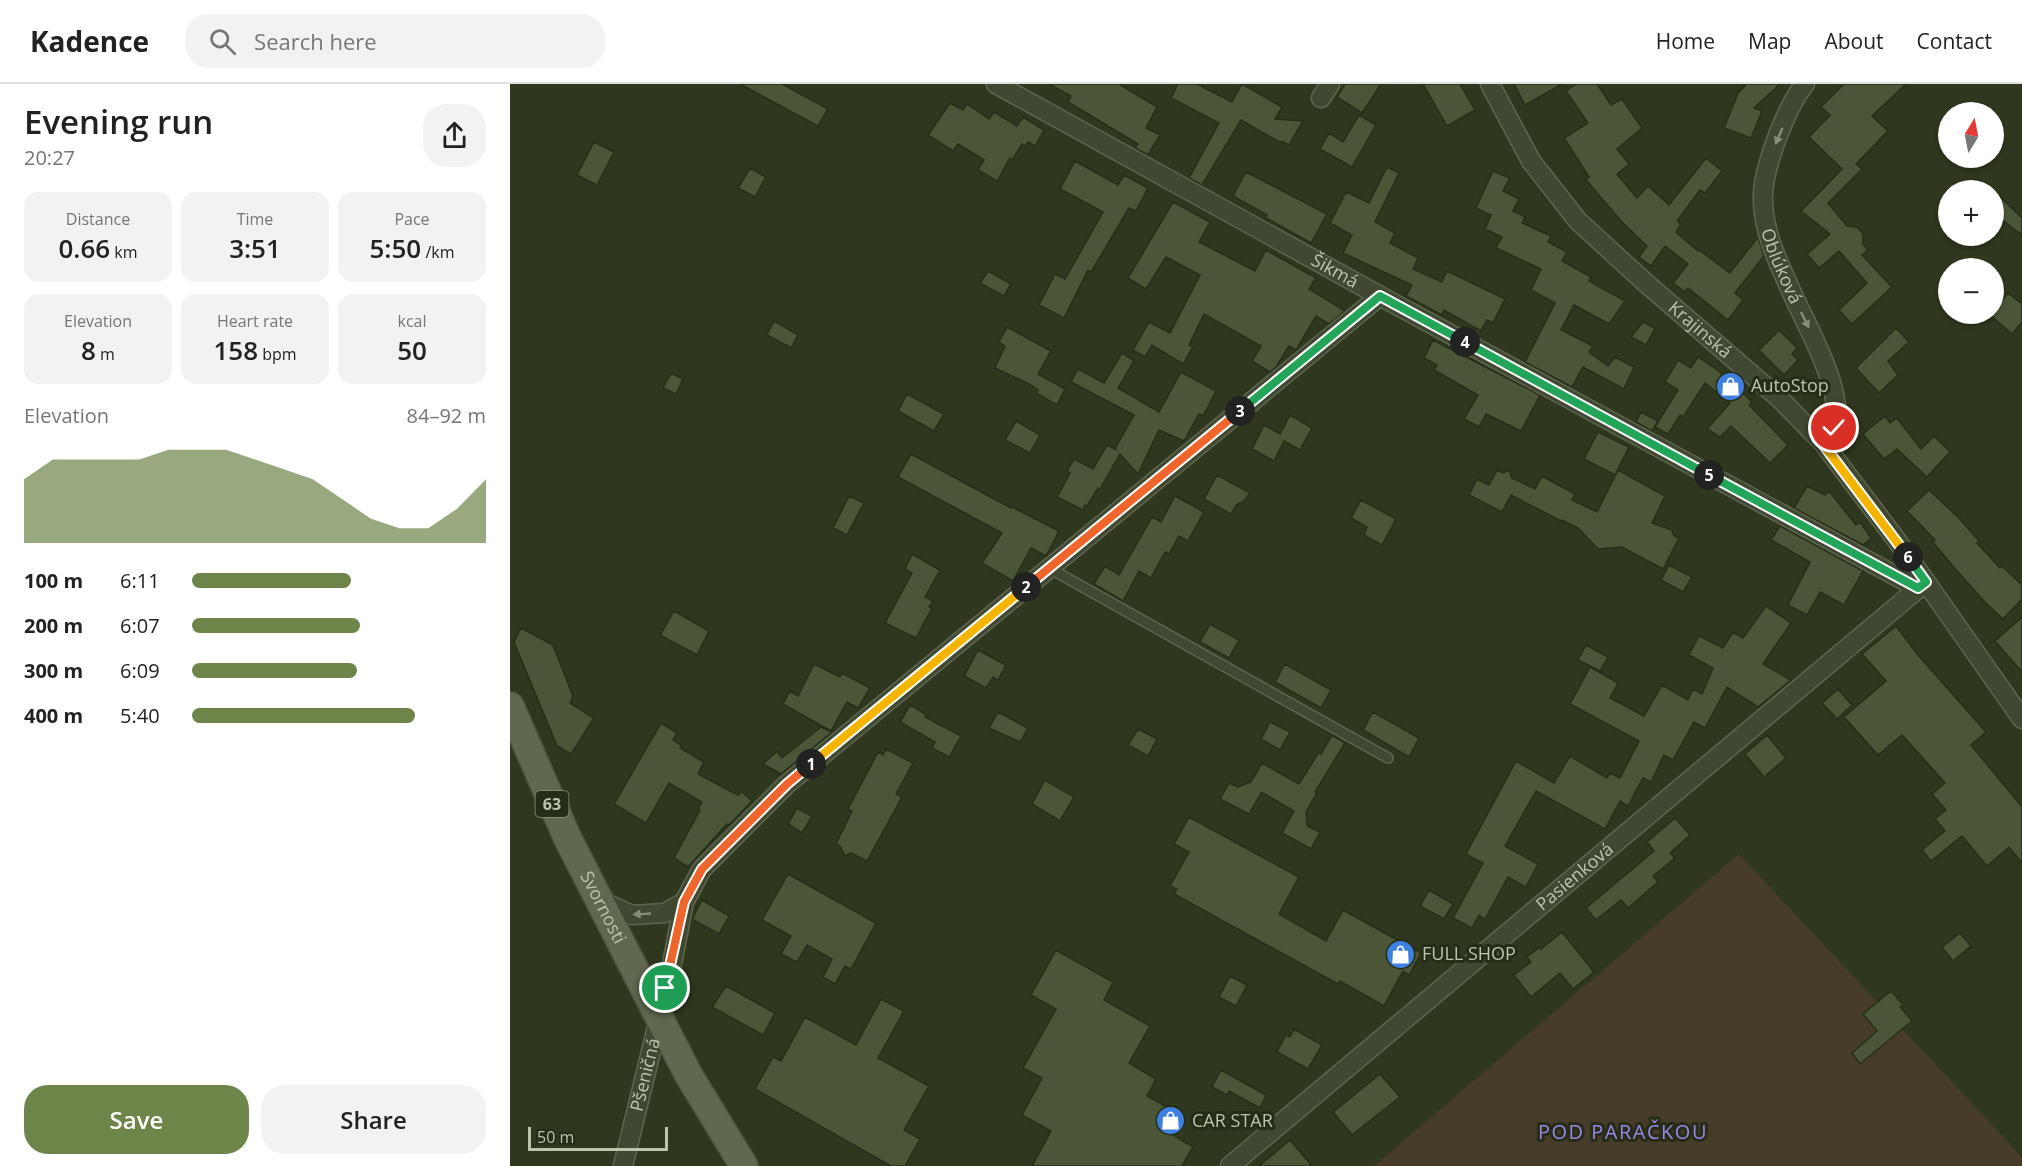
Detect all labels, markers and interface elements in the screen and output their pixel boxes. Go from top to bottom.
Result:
search box [185,14,605,68]
text: Kadence [30,22,149,60]
icon: search [206,25,239,58]
text: Search here [254,26,377,56]
text: Home [1656,27,1715,55]
text: Map [1748,27,1791,55]
text: About [1824,27,1884,55]
text: Contact [1917,27,1992,55]
text: Evening run [24,99,213,144]
north arrow [1938,102,2004,168]
map controls [1938,102,2004,324]
button: share [423,104,486,167]
one-way arrow [1774,127,1783,145]
text: 20:27 [24,144,75,171]
button: + [1938,180,2004,246]
text: Distance [66,208,130,230]
text: Time [237,208,273,230]
text: Pace [394,208,430,230]
street label: Oblúková [1756,225,1808,308]
text: 0.66 [58,230,110,266]
text: 3:51 [229,230,281,266]
text: 5:50 [370,230,421,266]
text: km [110,241,138,263]
text: /km [421,241,454,263]
street label: Šikmá [1307,247,1363,293]
button: − [1938,258,2004,324]
street label: Krajinská [1664,295,1738,363]
text: Elevation [64,310,132,332]
text: Heart rate [217,310,293,332]
text: kcal [398,310,427,332]
one-way arrow [1799,311,1809,329]
pin: 4 [1450,327,1480,357]
text: 4 [1460,331,1470,353]
text: 8 [81,332,96,368]
text: 158 [213,332,258,368]
text: 50 [397,332,427,368]
text: m [96,343,115,365]
text: bpm [258,343,297,365]
shop icon: AutoStop [1714,370,1746,402]
place label: AutoStop [1751,373,1829,397]
pin: 3 [1225,396,1255,426]
text: 3 [1235,400,1245,422]
text: Elevation [24,402,109,429]
text: 84–92 m [407,402,486,429]
pin [1808,402,1859,453]
icon: check [1817,411,1850,444]
pin: 5 [1694,460,1724,490]
text: 5 [1704,464,1714,486]
pin: 6 [1893,542,1923,572]
text: 6 [1903,546,1913,568]
text: 100 m [24,567,83,594]
text: 6:11 [120,567,160,594]
pin: 2 [1011,572,1041,602]
text: 2 [1021,576,1031,598]
text: 200 m [24,612,83,639]
text: 6:07 [120,612,160,639]
text: 300 m [24,657,83,684]
text: 6:09 [120,657,160,684]
text: 400 m [24,702,83,729]
text: 5:40 [120,702,160,729]
pin: 1 [796,749,826,779]
text: 1 [806,753,816,775]
road number: 63 [536,791,568,817]
street label: Pasienková [1530,836,1618,916]
street label: Svornosti [575,867,632,947]
one-way arrow [632,910,651,919]
shop icon: FULL SHOP [1385,938,1417,970]
place label: FULL SHOP [1422,941,1516,965]
pin [639,962,690,1013]
icon: arrive [648,971,681,1004]
street label: Pšeničná [624,1035,665,1114]
button: Save [24,1085,249,1154]
button: Share [261,1085,486,1154]
shop icon: CAR STAR [1155,1105,1187,1137]
place label: CAR STAR [1192,1108,1273,1132]
district label: POD PARAČKOU [1538,1118,1708,1145]
scale bar [528,1124,668,1152]
text: 50 m [537,1126,574,1148]

